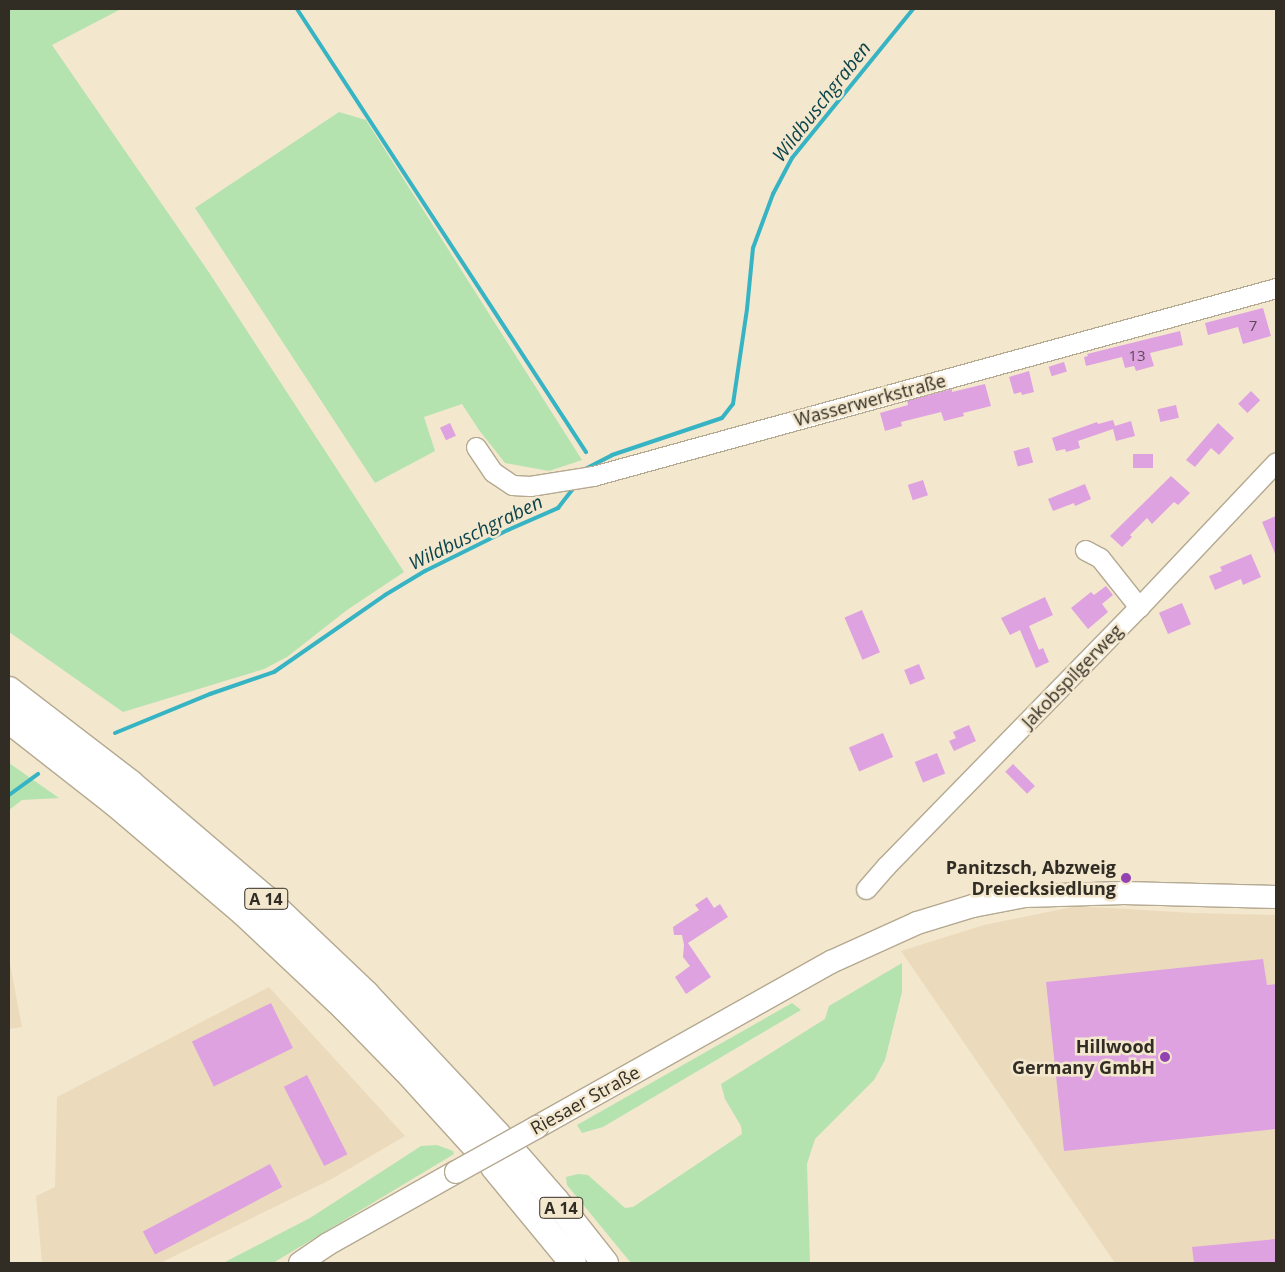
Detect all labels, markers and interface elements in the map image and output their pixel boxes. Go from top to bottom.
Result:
water label: Wildbuschgraben [768,37,876,167]
house number: 7 [1249,317,1257,335]
house number: 13 [1128,347,1146,365]
street label: Wasserwerkstraße [792,369,948,431]
water label: Wildbuschgraben [405,491,547,575]
street label: Jakobspilgerweg [1017,620,1127,732]
place label: Panitzsch, Abzweig Dreiecksiedlung [946,857,1116,900]
marker: Panitzsch, Abzweig Dreiecksiedlung [1120,872,1132,884]
road number: A 14 [244,886,288,912]
place label: Hillwood Germany GmbH [1012,1036,1155,1078]
marker: Hillwood Germany GmbH [1159,1051,1171,1063]
street label: Riesaer Straße [527,1061,643,1139]
road number: A 14 [538,1194,584,1222]

